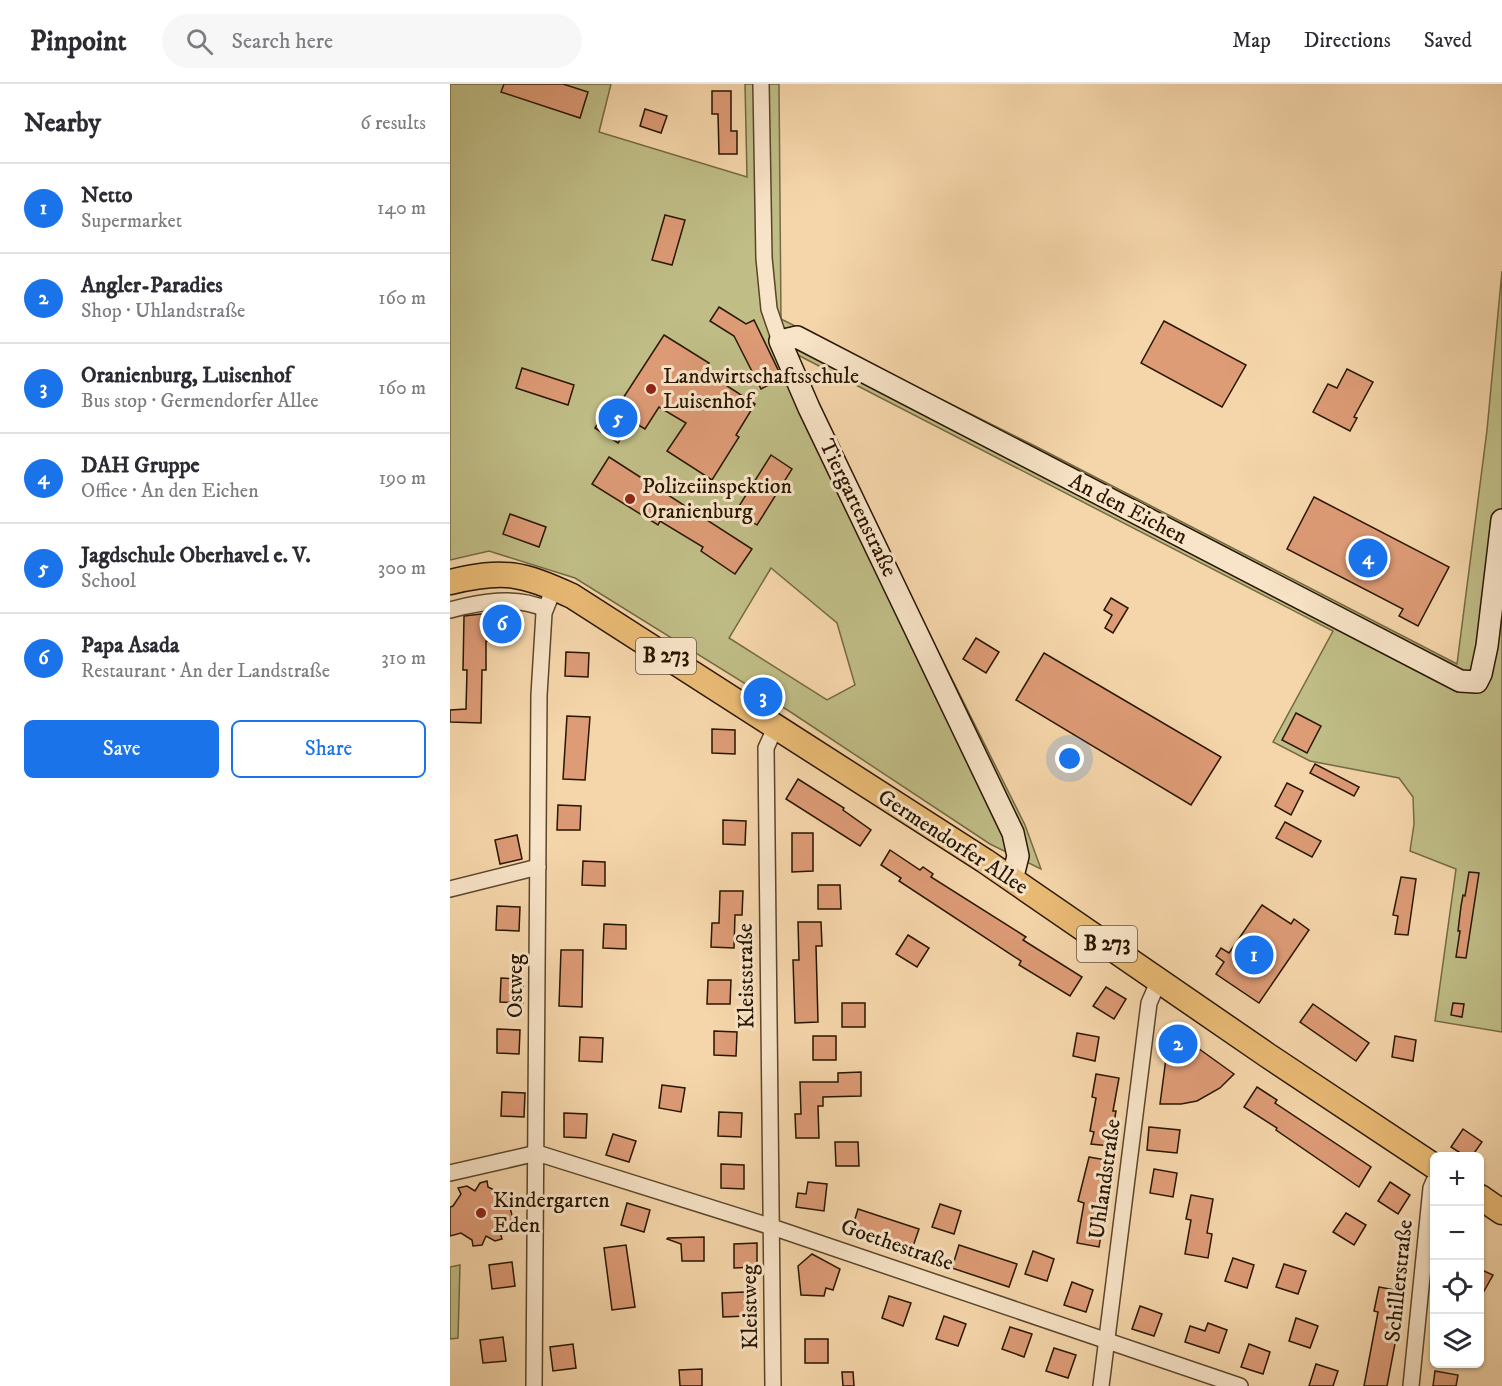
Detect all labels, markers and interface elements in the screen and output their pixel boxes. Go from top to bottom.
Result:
search box [162,14,582,68]
text: Pinpoint [30,24,126,59]
icon: search [183,25,216,58]
text: Search here [231,28,333,55]
text: Map [1232,28,1271,54]
text: Directions [1304,28,1391,54]
text: Saved [1424,28,1472,54]
text: Nearby [24,107,101,140]
text: 6 results [360,111,426,136]
text: Netto [81,182,133,209]
text: 1 [40,196,47,221]
text: 140 m [377,196,426,221]
text: Supermarket [81,209,182,234]
text: Angler-Paradies [81,272,223,299]
text: 2 [39,286,48,311]
text: 160 m [378,286,426,311]
text: Shop · Uhlandstraße [81,299,245,324]
text: Oranienburg, Luisenhof [81,362,292,389]
place label: Landwirtschaftsschule Luisenhof [663,363,859,415]
text: 3 [40,376,47,401]
text: 160 m [378,376,426,401]
marker: Landwirtschaftsschule Luisenhof [644,382,658,396]
text: Bus stop · Germendorfer Allee [81,389,319,414]
pin: 5 [598,396,638,440]
street label: Tiergartenstraße [813,435,903,581]
text: DAH Gruppe [81,452,200,479]
text: 4 [38,466,49,491]
text: 190 m [379,466,426,491]
street label: An den Eichen [1064,468,1192,551]
place label: Polizeiinspektion Oranienburg [642,473,792,525]
text: Office · An den Eichen [81,479,259,504]
marker: Polizeiinspektion Oranienburg [623,492,637,506]
pin: 4 [1348,536,1388,580]
text: Jagdschule Oberhavel e. V. [81,542,311,569]
text: 5 [39,556,48,581]
text: 300 m [378,556,426,581]
text: School [81,569,136,594]
pin: 6 [482,602,522,646]
text: Papa Asada [81,632,179,659]
road number: B 273 [636,638,696,674]
text: 6 [38,646,49,671]
text: 310 m [381,646,426,671]
text: Restaurant · An der Landstraße [81,659,330,684]
pin: 3 [744,674,782,720]
button: Save [24,720,219,778]
button: Share [231,720,426,778]
your location [1055,744,1084,773]
street label: Germendorfer Allee [873,783,1033,901]
street label: Kleiststraße [732,923,760,1029]
road number: B 273 [1077,926,1137,962]
pin: 1 [1234,932,1274,978]
street label: Ostweg [502,954,529,1018]
pin: 2 [1158,1022,1198,1066]
street label: Uhlandstraße [1083,1117,1127,1241]
map controls [1430,1152,1484,1368]
button: + [1430,1152,1484,1206]
place label: Kindergarten Eden [493,1187,610,1239]
marker: Kindergarten Eden [474,1206,488,1220]
button: − [1430,1206,1484,1260]
street label: Goethestraße [837,1213,957,1277]
street label: Schillerstraße [1379,1218,1419,1344]
button: locate [1430,1260,1484,1314]
street label: Kleistweg [736,1264,764,1350]
button: layers [1430,1314,1484,1368]

